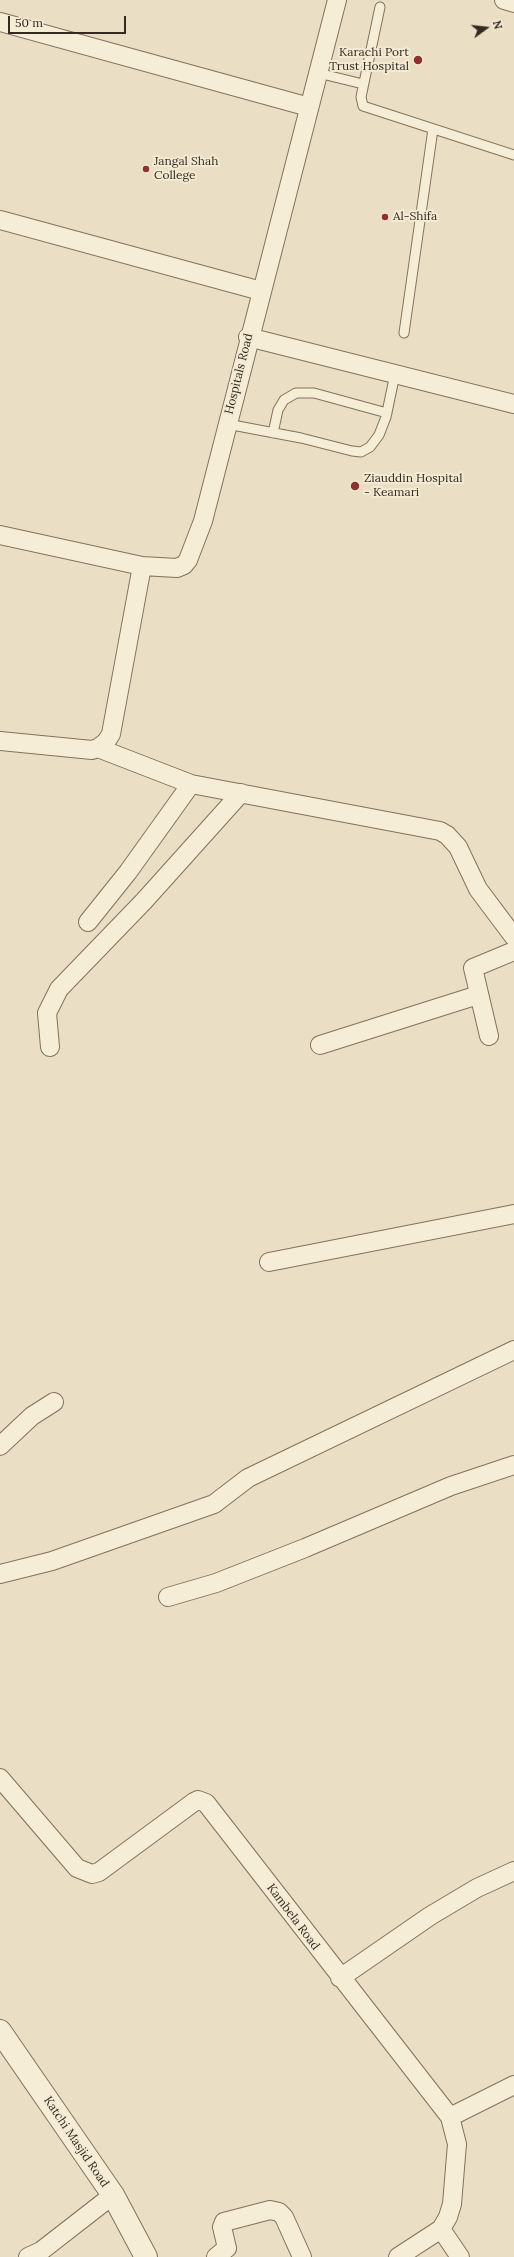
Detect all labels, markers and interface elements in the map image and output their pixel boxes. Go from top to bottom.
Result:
scale bar [10,8,128,34]
north arrow [466,8,506,48]
text: 50 m [15,15,43,30]
text: N [490,19,505,31]
place label: Karachi Port Trust Hospital [329,46,409,74]
marker: Karachi Port Trust Hospital [412,54,424,66]
place label: Jangal Shah College [154,155,218,183]
marker: Jangal Shah College [141,164,151,174]
place label: Al-Shifa [393,210,437,224]
marker: Al-Shifa [380,212,390,222]
street label: Hospitals Road [222,332,256,416]
place label: Ziauddin Hospital - Keamari [364,472,463,500]
marker: Ziauddin Hospital - Keamari [349,480,361,492]
street label: Kambela Road [263,1881,323,1953]
street label: Katchi Masjid Road [40,2094,112,2190]

